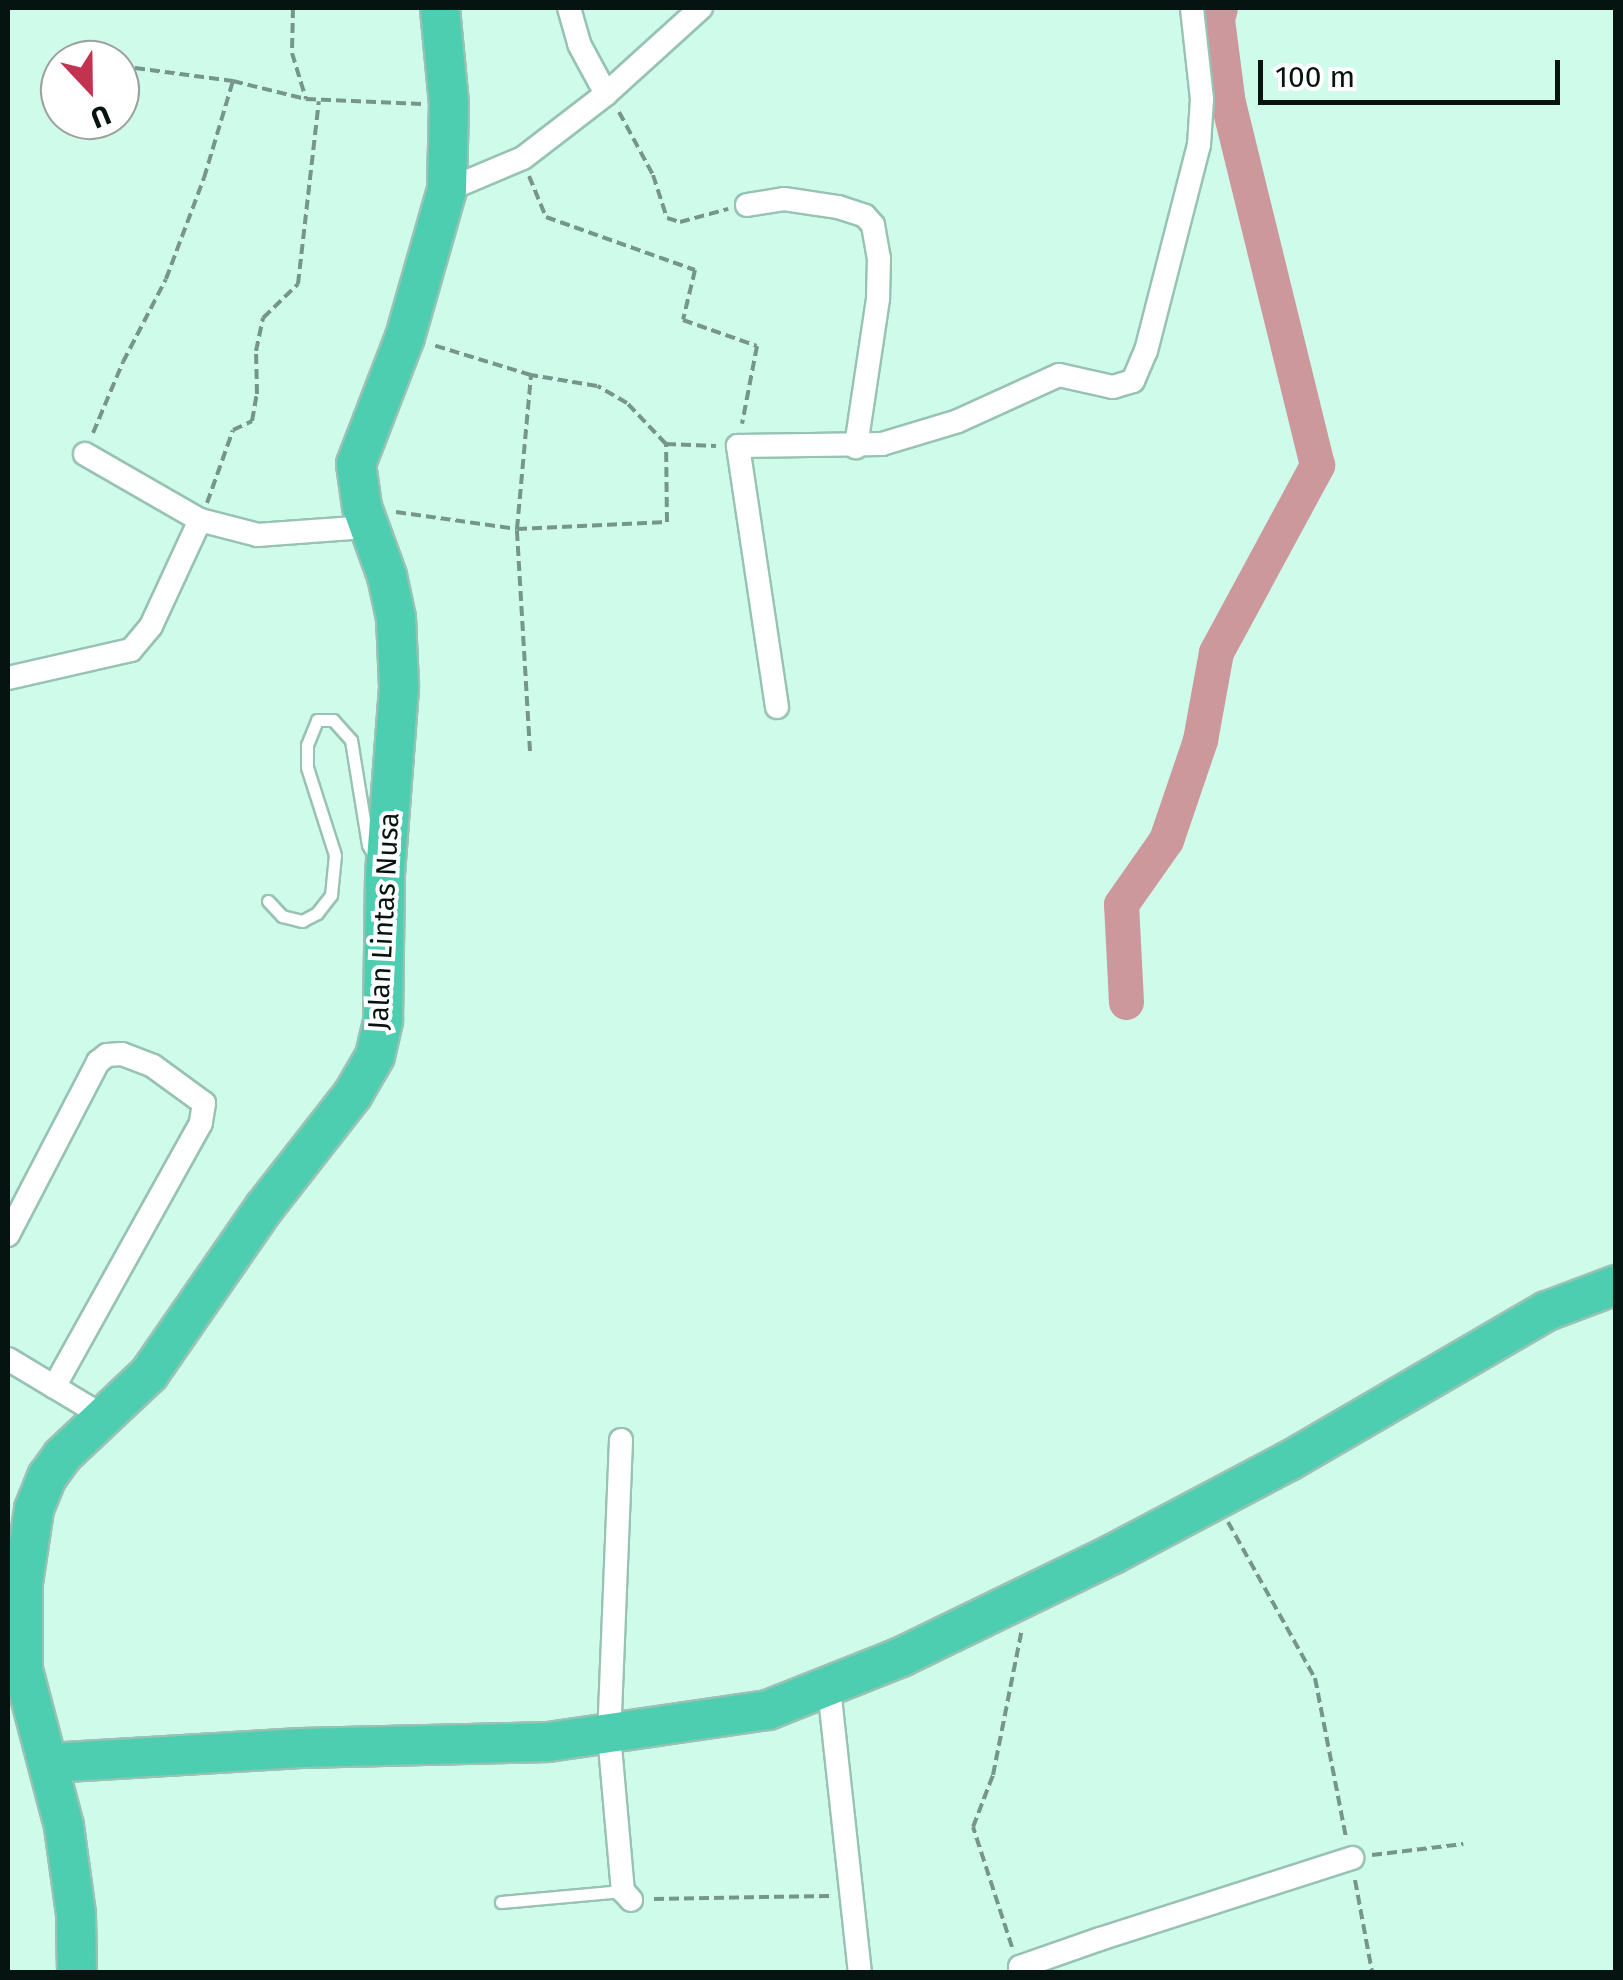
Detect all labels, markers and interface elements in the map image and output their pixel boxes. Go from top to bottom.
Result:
north arrow [40,40,140,140]
scale bar [1263,40,1566,102]
text: 100 m [1275,59,1355,95]
text: U [86,98,115,135]
street label: Jalan Lintas Nusa [362,811,406,1031]

